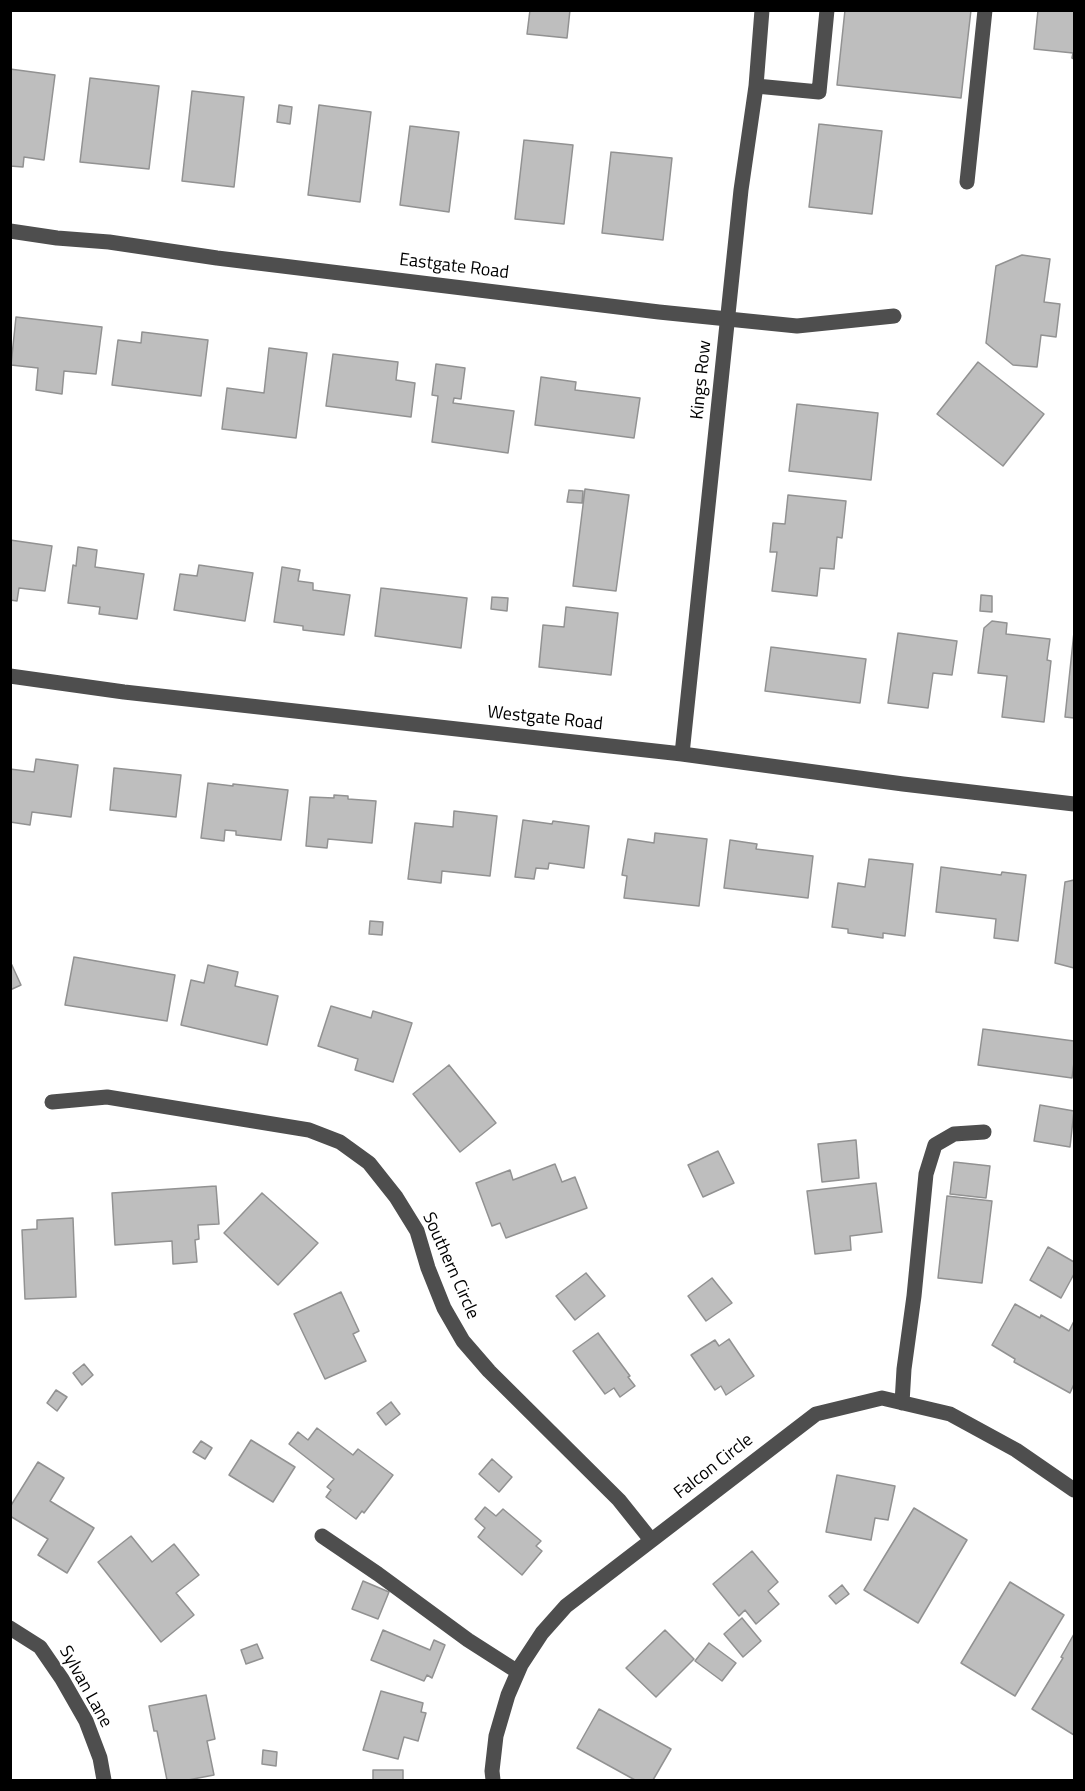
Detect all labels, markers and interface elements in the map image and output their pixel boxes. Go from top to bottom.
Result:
street label: Eastgate Road [398,250,510,284]
street label: Kings Row [687,339,717,421]
street label: Westgate Road [486,702,604,736]
street label: Southern Circle [417,1209,483,1323]
street label: Falcon Circle [670,1430,758,1504]
street label: Sylvan Lane [54,1642,116,1732]

